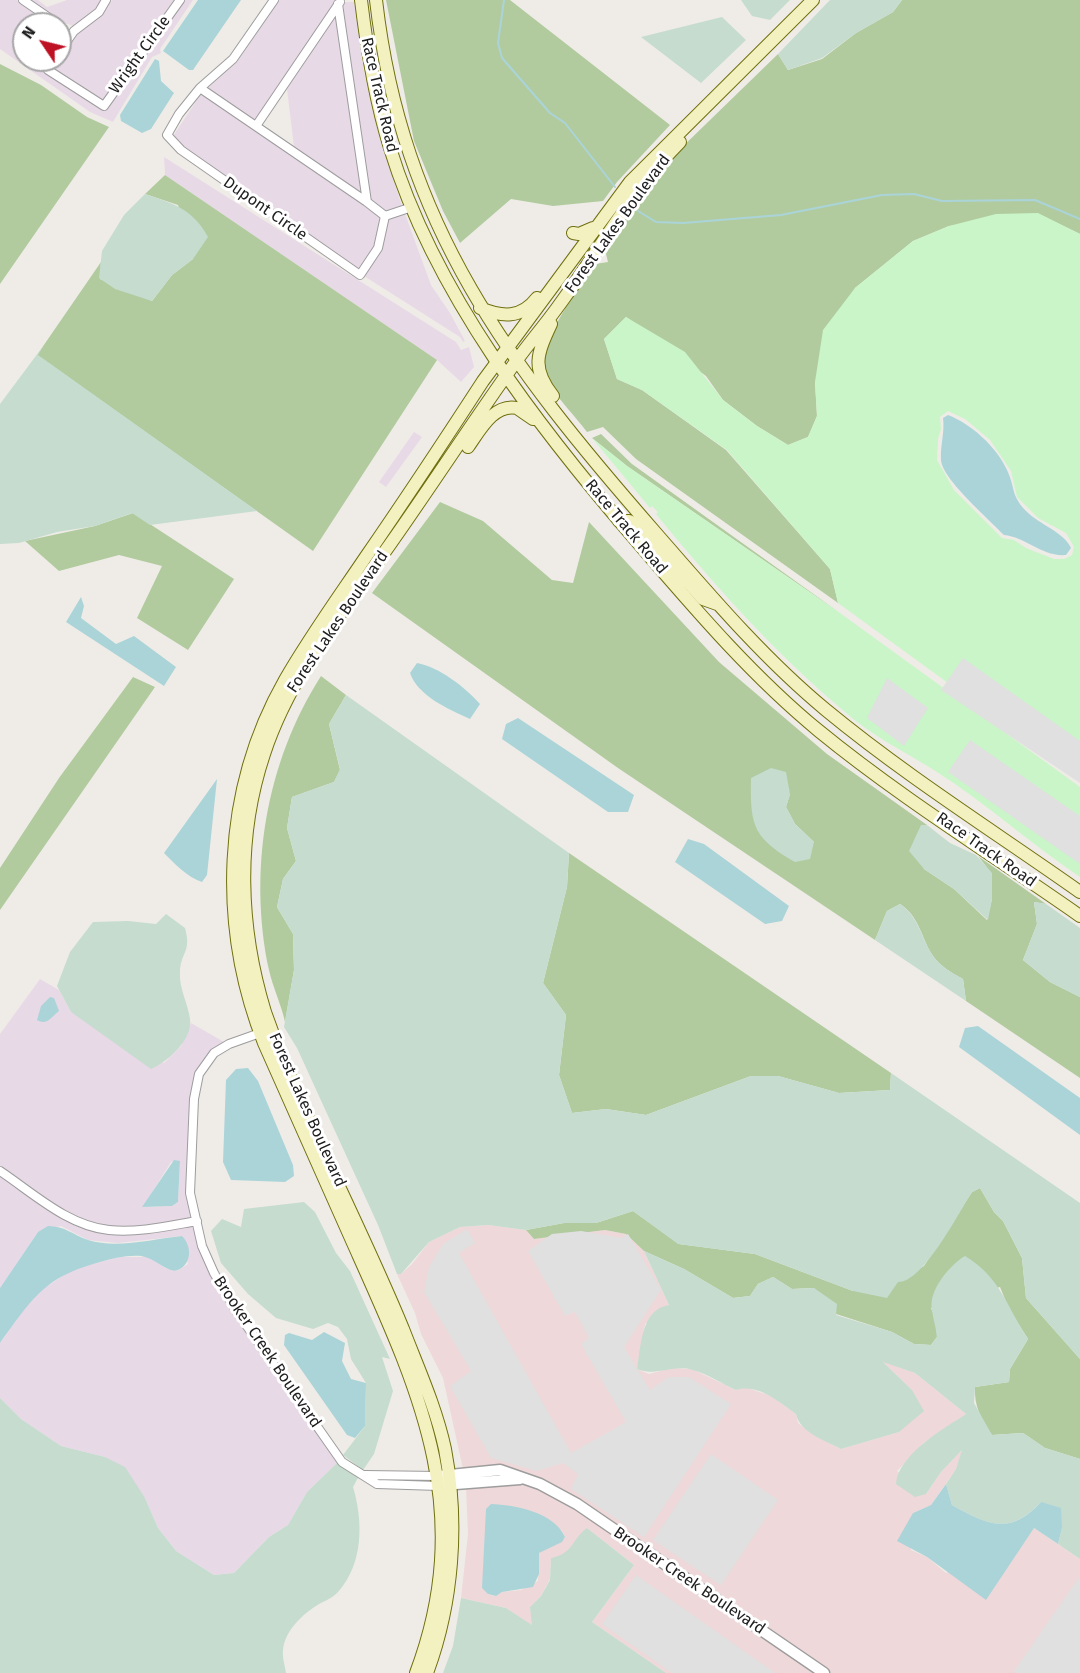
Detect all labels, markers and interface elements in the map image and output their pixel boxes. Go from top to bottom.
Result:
north arrow [12,12,72,72]
street label: Wright Circle [105,12,175,98]
text: N [18,23,39,42]
street label: Race Track Road [356,36,402,154]
street label: Forest Lakes Boulevard [561,151,675,297]
street label: Dupont Circle [219,173,311,245]
street label: Race Track Road [581,476,671,578]
street label: Forest Lakes Boulevard [283,548,393,696]
street label: Race Track Road [932,808,1040,892]
street label: Forest Lakes Boulevard [264,1030,350,1190]
street label: Brooker Creek Boulevard [209,1273,325,1431]
street label: Brooker Creek Boulevard [610,1523,768,1639]

